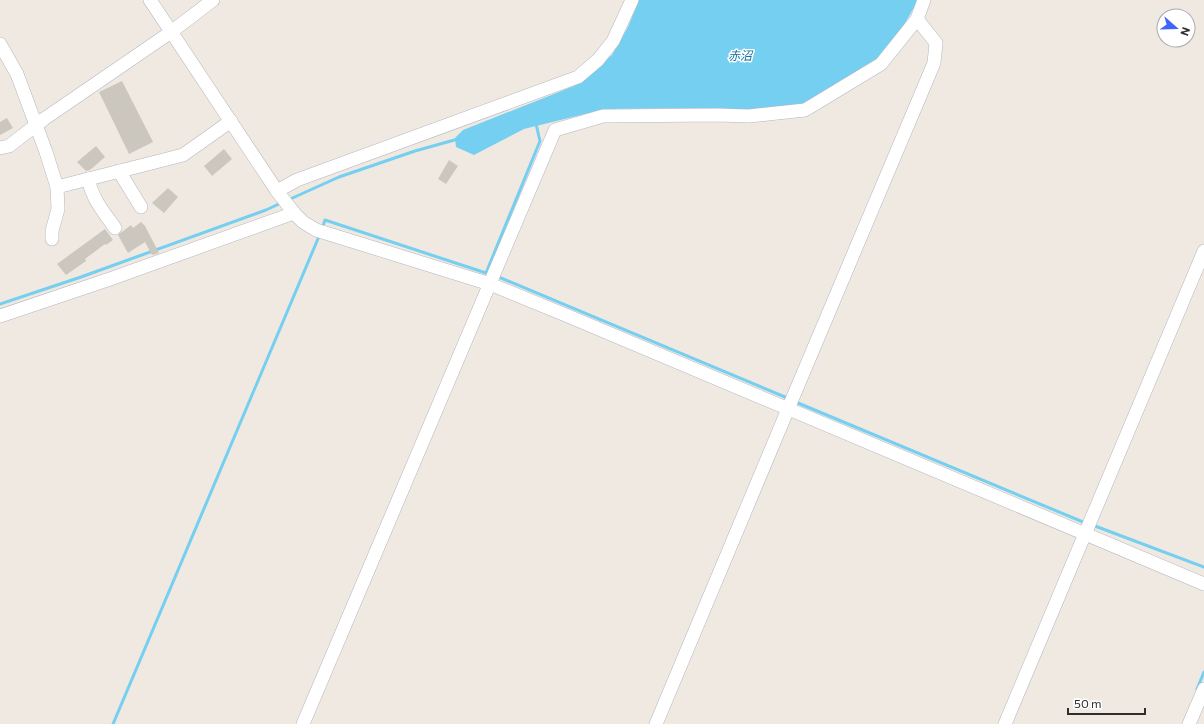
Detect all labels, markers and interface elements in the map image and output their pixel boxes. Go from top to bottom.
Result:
north arrow [1156,8,1196,48]
text: N [1178,25,1193,38]
water label: 赤沼 [728,48,754,62]
scale bar [1068,690,1145,716]
text: 50 m [1074,696,1102,710]

